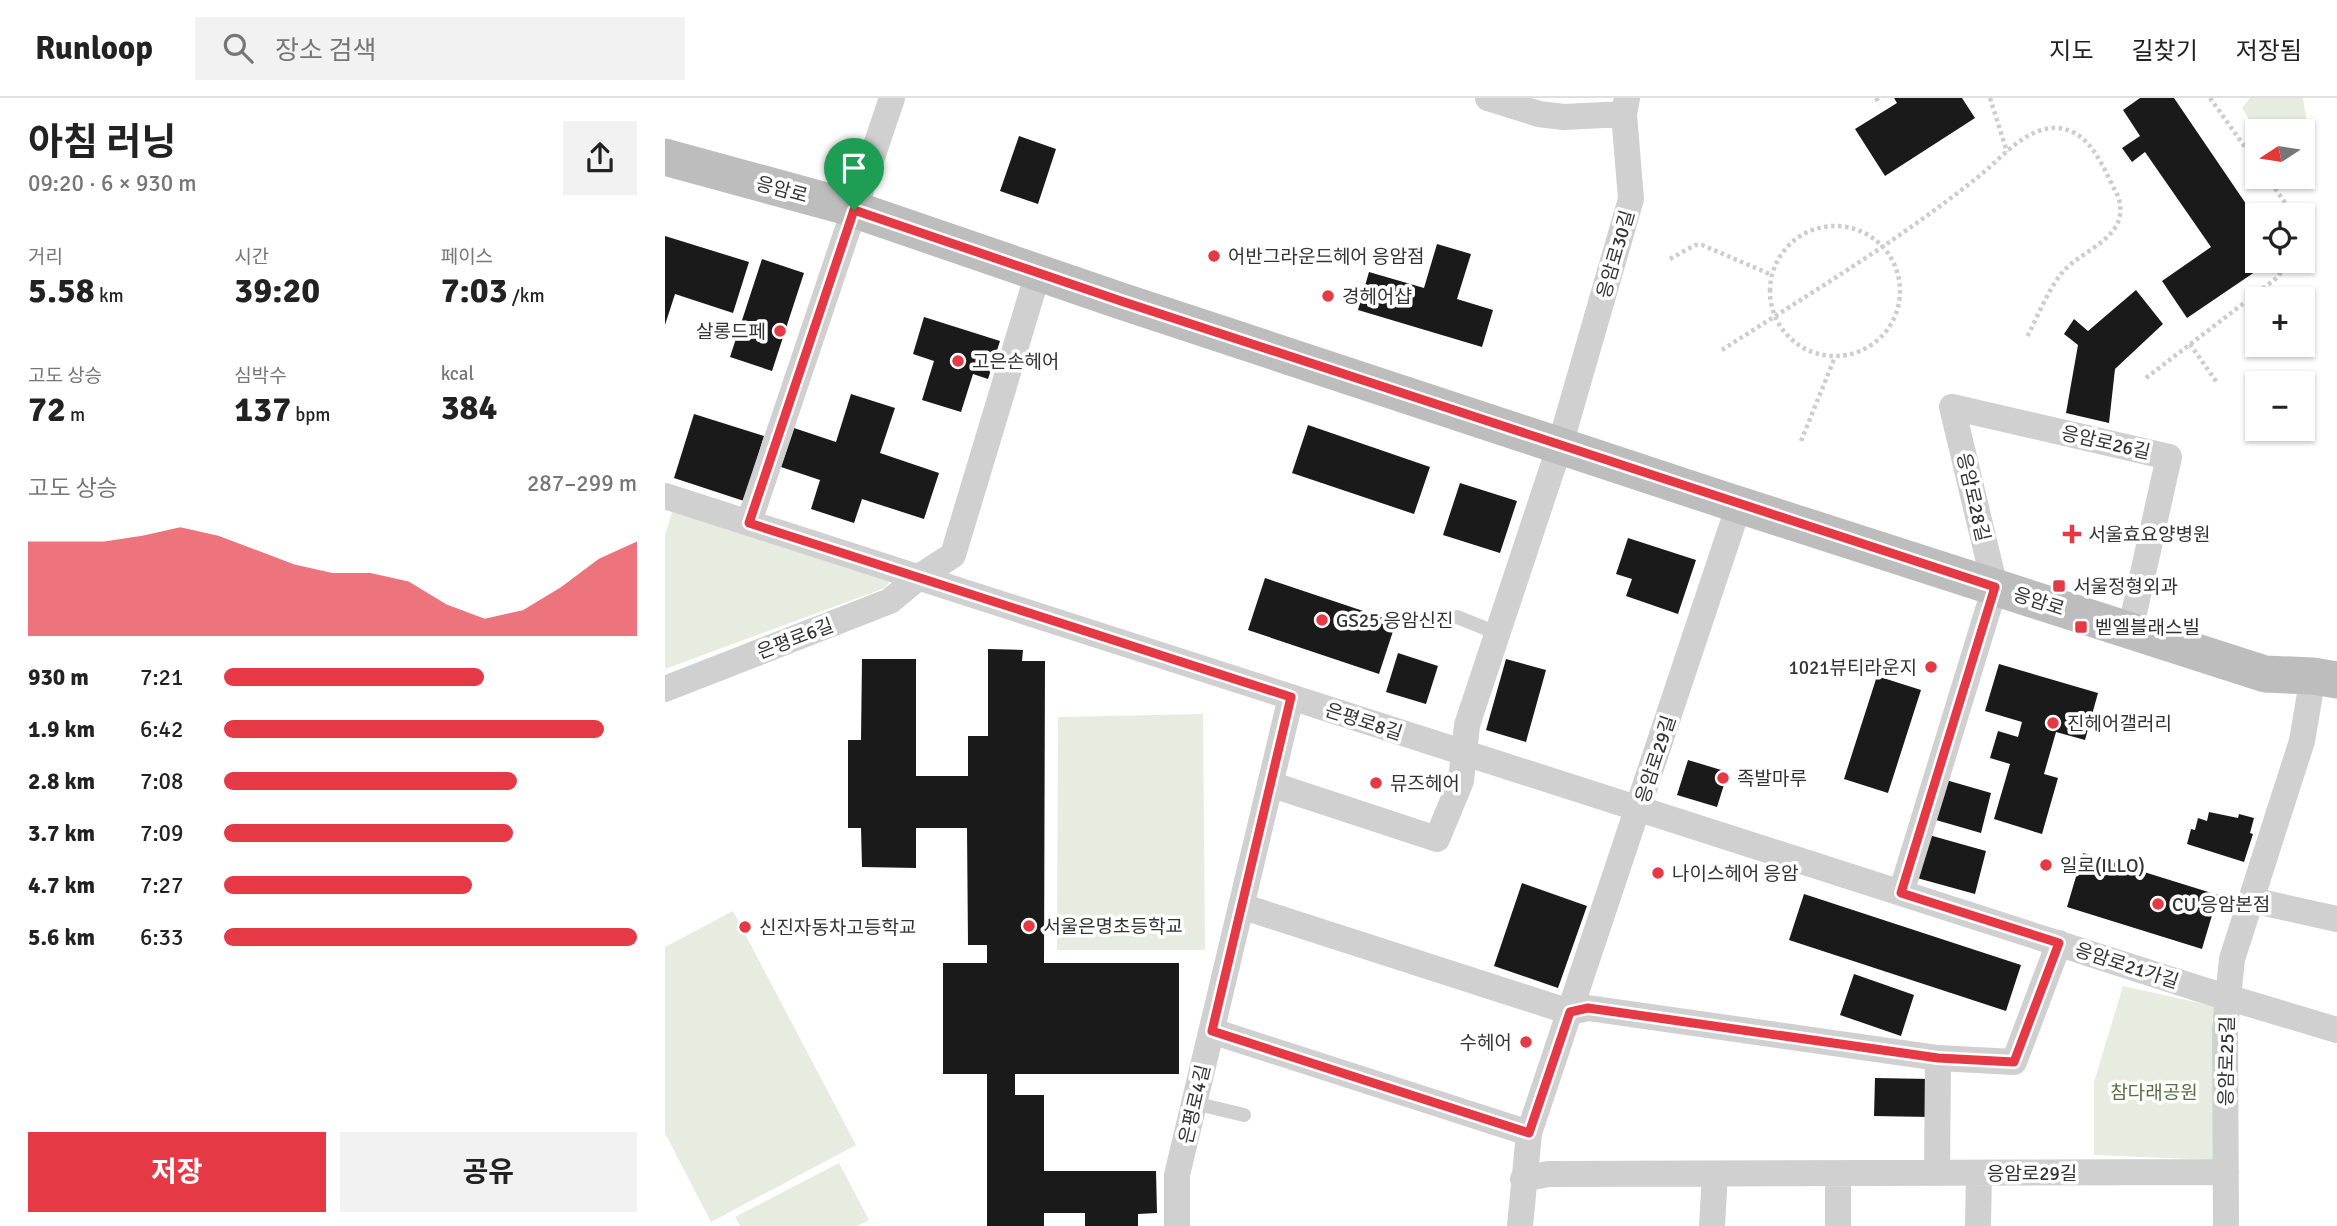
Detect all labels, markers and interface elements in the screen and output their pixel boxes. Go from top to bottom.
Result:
search box [195,17,685,80]
text: Runloop [35,28,153,69]
icon: search [219,29,257,67]
text: 장소 검색 [275,35,376,67]
text: 지도 [2049,36,2094,66]
text: 길찾기 [2132,36,2198,66]
text: 저장됨 [2236,36,2302,66]
text: 아침 러닝 [28,119,176,166]
north arrow [2245,119,2315,189]
map controls [2245,119,2315,441]
button: share [563,121,637,195]
pin [824,138,884,210]
icon: arrive [835,149,873,187]
text: 09:20 · 6 × 930 m [28,169,197,198]
street label: 응암로 [753,172,810,208]
button: locate [2245,203,2315,273]
street label: 응암로30길 [1592,207,1640,301]
text: 거리 [28,245,63,269]
text: 시간 [234,245,269,269]
text: 페이스 [441,245,493,269]
place label: 어반그라운드헤어 응암점 [1228,245,1424,269]
marker: 어반그라운드헤어 응암점 [1206,248,1222,264]
text: 5.58 [28,269,95,312]
text: 39:20 [234,269,320,312]
text: 7:03 [441,269,508,312]
text: km [95,284,124,308]
text: /km [508,284,545,308]
place label: 경헤어샵 [1342,285,1412,309]
button: + [2245,287,2315,357]
marker: 경헤어샵 [1320,288,1336,304]
place label: 살롱드페 [696,320,766,344]
marker: 살롱드페 [772,323,788,339]
place label: 고은손헤어 [972,350,1059,374]
marker: 고은손헤어 [950,353,966,369]
text: kcal [441,362,474,386]
text: 고도 상승 [28,364,102,388]
text: 심박수 [234,364,287,388]
button: − [2245,371,2315,441]
text: 384 [441,386,497,429]
text: 72 [28,388,66,431]
text: 137 [234,388,291,431]
text: m [66,403,85,427]
text: bpm [291,403,330,427]
street label: 응암로26길 [2059,421,2153,465]
street label: 응암로28길 [1951,450,1995,544]
text: 287–299 m [527,469,637,498]
text: 고도 상승 [28,474,118,503]
place label: 서울효요양병원 [2088,523,2210,547]
marker: 서울효요양병원 [2062,524,2082,544]
place label: 서울정형외과 [2073,575,2178,599]
marker: 서울정형외과 [2051,578,2067,594]
street label: 응암로 [2010,582,2067,621]
place label: GS25 응암신진 [1336,609,1453,633]
marker: GS25 응암신진 [1314,612,1330,628]
street label: 은평로6길 [754,613,837,665]
place label: 벧엘블래스빌 [2095,616,2200,640]
marker: 벧엘블래스빌 [2073,619,2089,635]
place label: 1021뷰티라운지 [1789,656,1917,680]
marker: 1021뷰티라운지 [1923,659,1939,675]
text: 930 m [28,663,89,692]
text: 7:21 [140,663,183,692]
street label: 은평로8길 [1322,698,1406,746]
place label: 진헤어갤러리 [2067,712,2172,736]
street label: 응암로29길 [1631,713,1681,806]
text: 1.9 km [28,715,95,744]
text: 6:42 [140,715,183,744]
marker: 진헤어갤러리 [2045,715,2061,731]
text: 2.8 km [28,767,95,796]
text: 7:08 [140,767,183,796]
place label: 족발마루 [1737,767,1807,791]
marker: 족발마루 [1715,770,1731,786]
place label: 뮤즈헤어 [1390,772,1460,796]
marker: 뮤즈헤어 [1368,775,1384,791]
text: 3.7 km [28,819,95,848]
text: 7:09 [140,819,183,848]
place label: 일로(ILLO) [2060,854,2145,878]
marker: 일로(ILLO) [2038,857,2054,873]
place label: 나이스헤어 응암 [1672,862,1799,886]
marker: 나이스헤어 응암 [1650,865,1666,881]
text: 4.7 km [28,871,95,900]
text: 7:27 [140,871,183,900]
place label: CU 응암본점 [2172,893,2270,917]
marker: CU 응암본점 [2150,896,2166,912]
place label: 서울은명초등학교 [1043,915,1183,939]
place label: 신진자동차고등학교 [759,916,916,940]
marker: 서울은명초등학교 [1021,918,1037,934]
marker: 신진자동차고등학교 [737,919,753,935]
text: 5.6 km [28,923,95,952]
text: 6:33 [140,923,183,952]
street label: 응암로21가길 [2072,938,2182,994]
street label: 응암로25길 [2214,1016,2240,1106]
place label: 수헤어 [1460,1031,1512,1055]
marker: 수헤어 [1518,1034,1534,1050]
street label: 은평로4길 [1174,1062,1216,1146]
park label: 참다래공원 [2110,1081,2198,1105]
button: 저장 [28,1132,326,1212]
button: 공유 [340,1132,637,1212]
street label: 응암로29길 [1987,1162,2077,1186]

